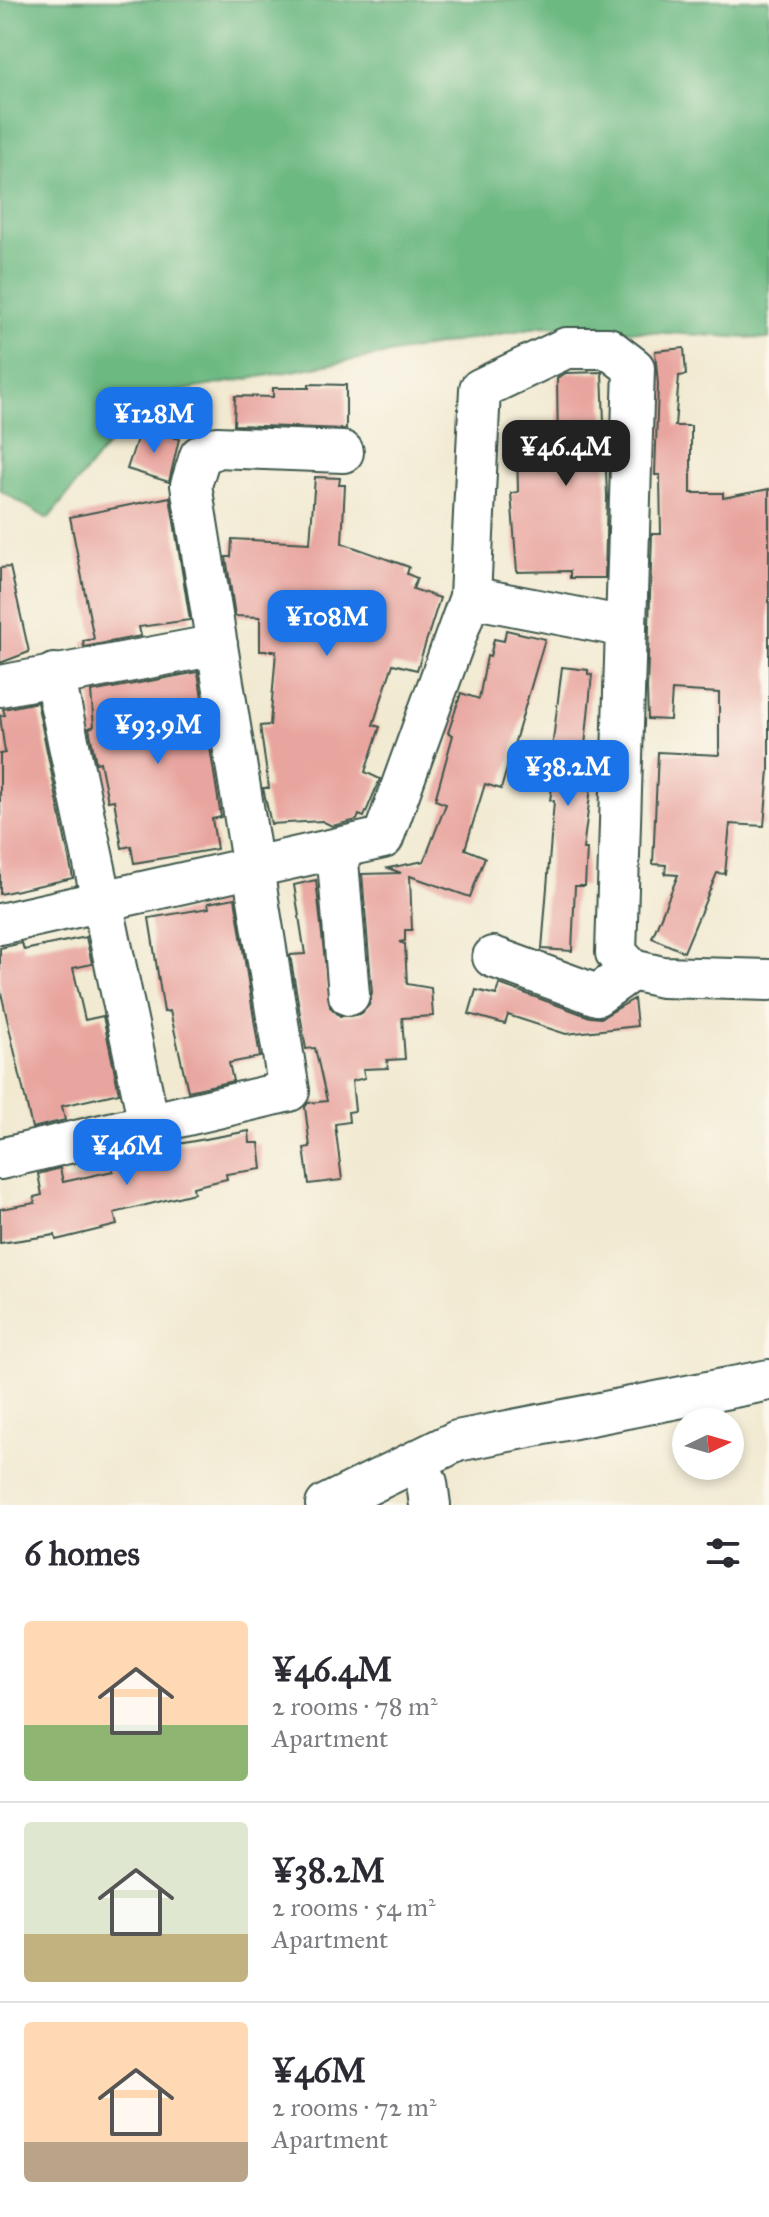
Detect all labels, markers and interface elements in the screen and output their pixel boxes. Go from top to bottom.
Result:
pin: ¥128M [98,387,210,455]
text: ¥128M [114,397,194,429]
pin: ¥46.4M [501,420,631,488]
text: ¥46.4M [520,430,612,462]
pin: ¥108M [271,590,383,658]
text: ¥108M [286,600,369,632]
pin: ¥93.9M [93,698,223,766]
text: ¥93.9M [114,708,202,740]
pin: ¥38.2M [503,740,633,808]
text: ¥38.2M [525,750,611,782]
pin: ¥46M [80,1119,174,1187]
text: ¥46M [91,1129,163,1161]
north arrow [672,1408,744,1480]
map controls [672,1408,744,1480]
icon: filters [701,1531,745,1575]
text: 6 homes [24,1533,140,1574]
text: ¥46.4M [272,1649,392,1690]
icon: home [88,1653,184,1749]
text: 2 rooms · 78 m² [272,1690,437,1722]
text: Apartment [272,1722,388,1754]
text: ¥38.2M [272,1850,385,1891]
icon: home [88,1854,184,1950]
text: 2 rooms · 54 m² [272,1891,436,1923]
text: Apartment [272,1923,388,1955]
text: ¥46M [272,2050,366,2091]
icon: home [88,2054,184,2150]
text: 2 rooms · 72 m² [272,2091,436,2123]
text: Apartment [272,2123,388,2155]

